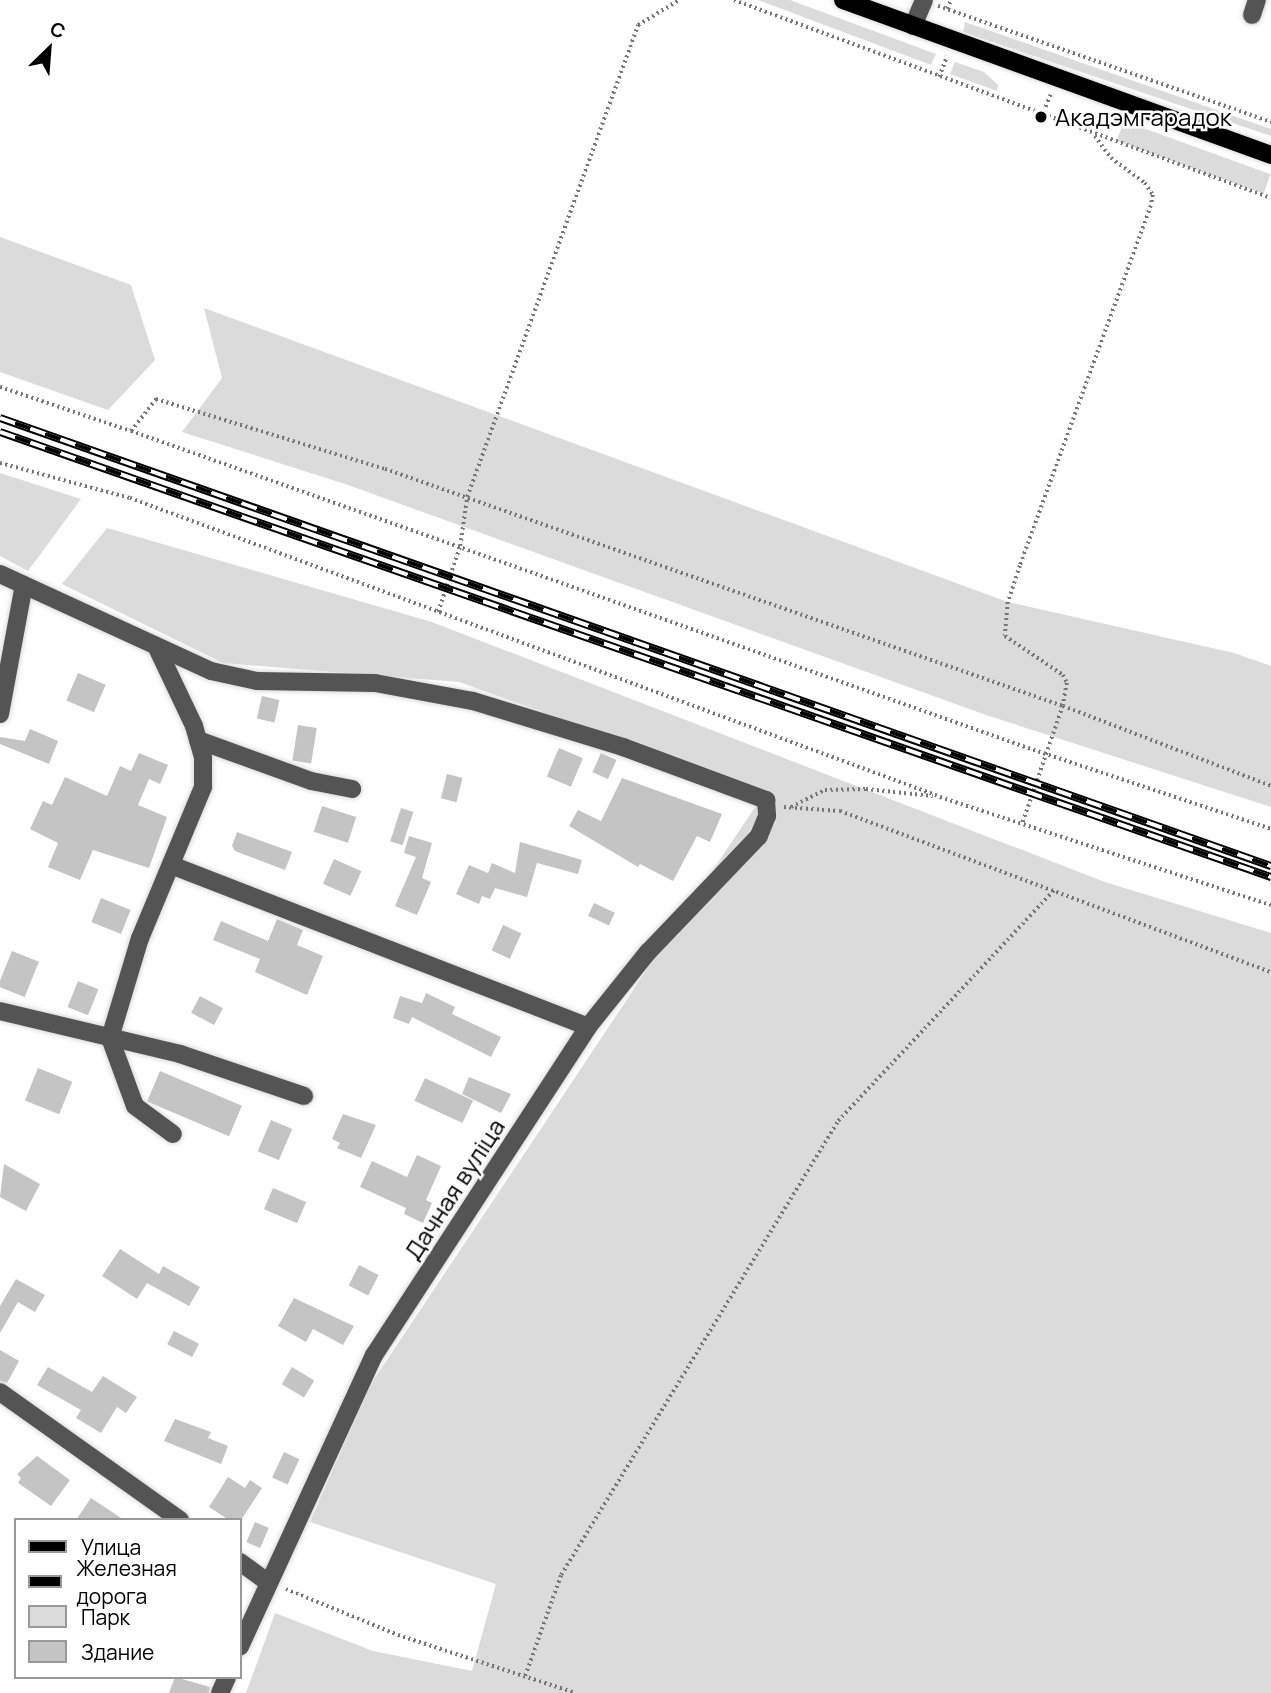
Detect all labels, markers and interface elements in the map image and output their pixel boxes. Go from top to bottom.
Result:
north arrow [14,14,84,84]
text: С [46,15,70,45]
place label: Акадэмгарадок [1055,103,1232,131]
marker: Акадэмгарадок [1033,109,1049,125]
street label: Дачная вуліца [398,1113,510,1265]
legend [14,1518,242,1679]
text: Улица [81,1533,141,1561]
text: Железная дорога [76,1554,177,1610]
text: Парк [81,1603,130,1631]
text: Здание [81,1638,154,1666]

